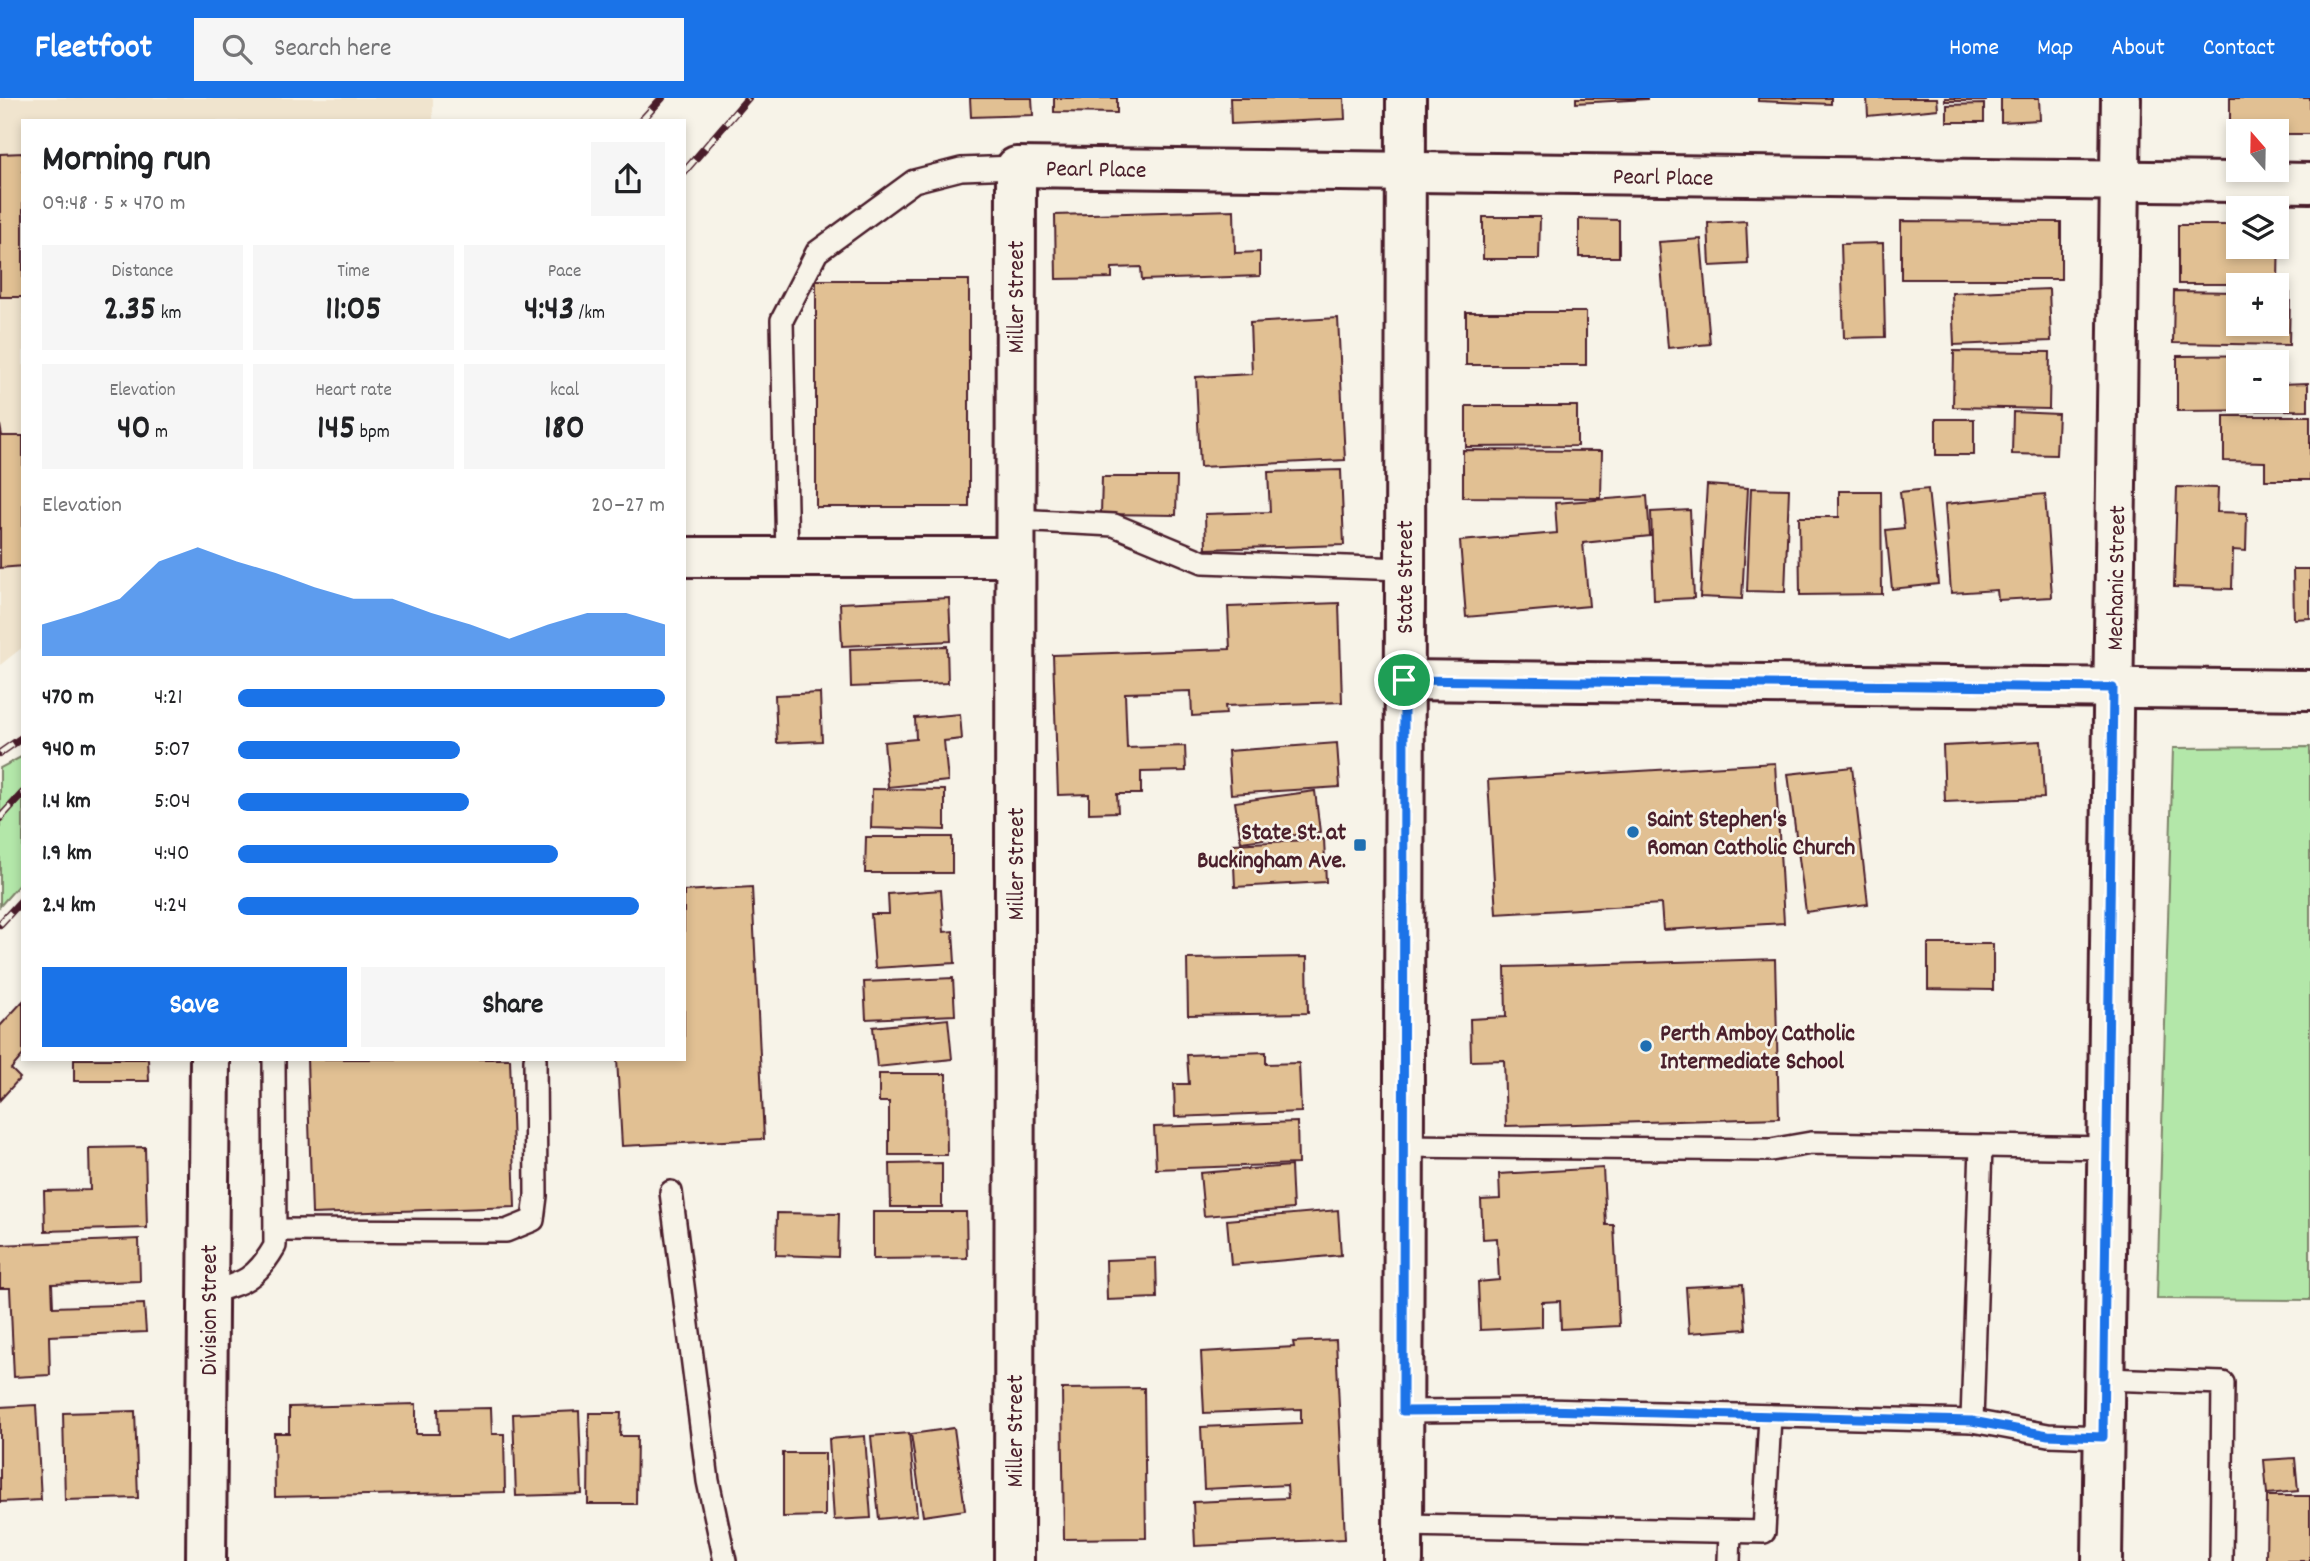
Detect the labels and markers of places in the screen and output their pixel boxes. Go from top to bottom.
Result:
pin [1374,650,1434,710]
place label: Saint Stephen's Roman Catholic Church [1647,804,1855,866]
place label: State St. at Buckingham Ave. [1197,817,1346,879]
marker: Saint Stephen's Roman Catholic Church [1625,824,1641,840]
marker: State St. at Buckingham Ave. [1352,837,1368,853]
place label: Perth Amboy Catholic Intermediate School [1660,1018,1855,1080]
marker: Perth Amboy Catholic Intermediate School [1638,1038,1654,1054]

